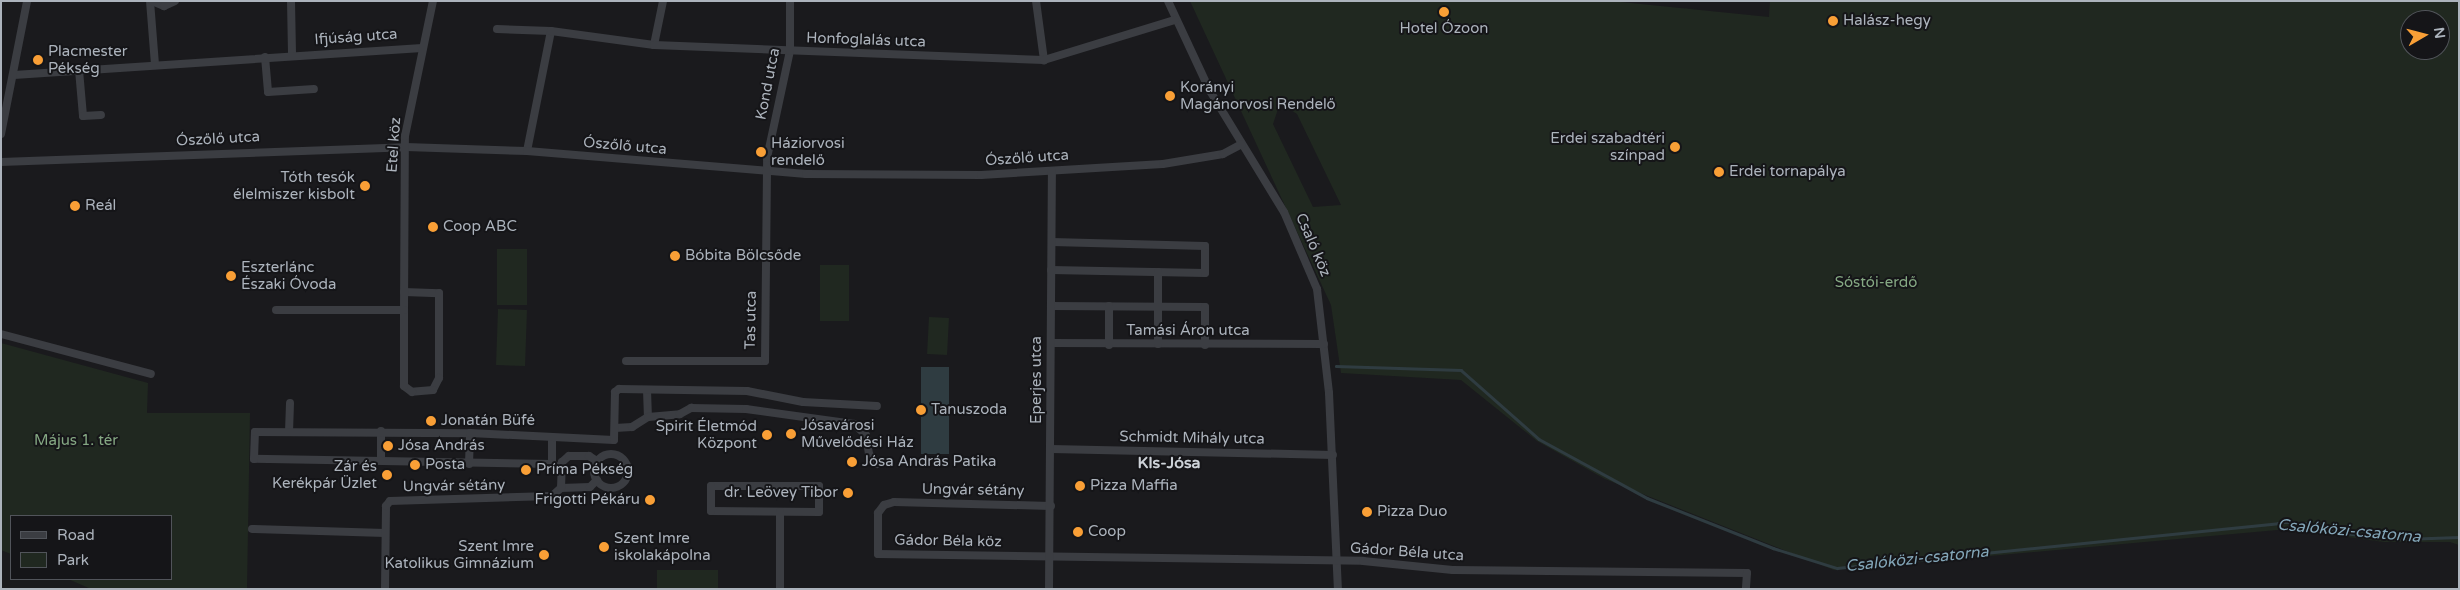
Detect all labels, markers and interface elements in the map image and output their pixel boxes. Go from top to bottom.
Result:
marker: Hotel Ózoon [1438,6,1450,18]
north arrow [2400,10,2450,60]
place label: Halász-hegy [1843,12,1931,30]
marker: Halász-hegy [1827,15,1839,27]
place label: Hotel Ózoon [1400,20,1488,38]
street label: Ifjúság utca [314,25,398,49]
text: N [2430,26,2449,40]
street label: Honfoglalás utca [806,29,926,51]
place label: Placmester Pékség [48,42,127,77]
street label: Kond utca [752,47,784,121]
marker: Placmester Pékség [32,54,44,66]
place label: Korányi Magánorvosi Rendelő [1180,78,1336,113]
marker: Korányi Magánorvosi Rendelő [1164,90,1176,102]
street label: Etel köz [383,117,405,173]
street label: Ószőlő utca [176,128,260,150]
place label: Erdei szabadtéri színpad [1550,129,1665,164]
street label: Ószőlő utca [582,133,668,159]
place label: Háziorvosi rendelő [771,134,845,169]
marker: Erdei szabadtéri színpad [1669,141,1681,153]
marker: Háziorvosi rendelő [755,146,767,158]
street label: Ószőlő utca [985,146,1069,170]
place label: Erdei tornapálya [1729,163,1846,181]
marker: Erdei tornapálya [1713,166,1725,178]
place label: Tóth tesók élelmiszer kisbolt [233,168,355,203]
marker: Tóth tesók élelmiszer kisbolt [359,180,371,192]
place label: Reál [85,197,116,215]
marker: Reál [69,200,81,212]
street label: Csaló köz [1292,211,1334,279]
place label: Coop ABC [443,218,517,236]
marker: Coop ABC [427,221,439,233]
place label: Bóbita Bölcsőde [685,247,801,265]
marker: Bóbita Bölcsőde [669,250,681,262]
place label: Eszterlánc Északi Óvoda [241,258,336,293]
marker: Eszterlánc Északi Óvoda [225,270,237,282]
park label: Sóstói-erdő [1835,274,1917,292]
street label: Tas utca [741,291,761,349]
street label: Tamási Áron utca [1126,322,1250,340]
street label: Eperjes utca [1028,336,1046,424]
place label: Tanuszoda [931,401,1007,419]
marker: Tanuszoda [915,404,927,416]
place label: Jonatán Büfé [441,412,535,430]
marker: Jonatán Büfé [425,415,437,427]
place label: Jósavárosi Művelődési Ház [801,416,914,451]
place label: Spirit Életmód Központ [656,417,757,452]
marker: Jósavárosi Művelődési Ház [785,428,797,440]
street label: Schmidt Mihály utca [1119,428,1265,448]
marker: Spirit Életmód Központ [761,429,773,441]
park label: Május 1. tér [34,432,118,450]
place label: Jósa András [398,437,485,455]
marker: Jósa András [382,440,394,452]
place label: Jósa András Patika [862,453,996,471]
district label: KIs-Jósa [1137,453,1201,473]
place label: Posta [425,456,465,474]
marker: Jósa András Patika [846,456,858,468]
place label: Zár és Kerékpár Üzlet [272,457,377,492]
marker: Posta [409,459,421,471]
place label: Príma Pékség [536,461,633,479]
marker: Príma Pékség [520,464,532,476]
marker: Zár és Kerékpár Üzlet [381,469,393,481]
street label: Ungvár sétány [403,476,505,496]
place label: Pizza Maffia [1090,477,1178,495]
street label: Ungvár sétány [922,480,1024,500]
marker: Pizza Maffia [1074,480,1086,492]
place label: dr. Leövey Tibor [724,484,838,502]
marker: dr. Leövey Tibor [842,487,854,499]
place label: Frigotti Pékáru [534,491,640,509]
marker: Frigotti Pékáru [644,494,656,506]
place label: Pizza Duo [1377,503,1447,521]
marker: Pizza Duo [1361,506,1373,518]
legend [10,515,172,580]
water label: Csalóközi-csatorna [2277,515,2421,547]
place label: Coop [1088,523,1126,541]
text: Road [57,526,95,544]
marker: Coop [1072,526,1084,538]
place label: Szent Imre iskolakápolna [614,529,711,564]
street label: Gádor Béla köz [894,531,1002,551]
place label: Szent Imre Katolikus Gimnázium [385,537,534,572]
street label: Gádor Béla utca [1349,539,1465,565]
marker: Szent Imre iskolakápolna [598,541,610,553]
water label: Csalóközi-csatorna [1845,542,1989,576]
marker: Szent Imre Katolikus Gimnázium [538,549,550,561]
text: Park [57,551,89,569]

